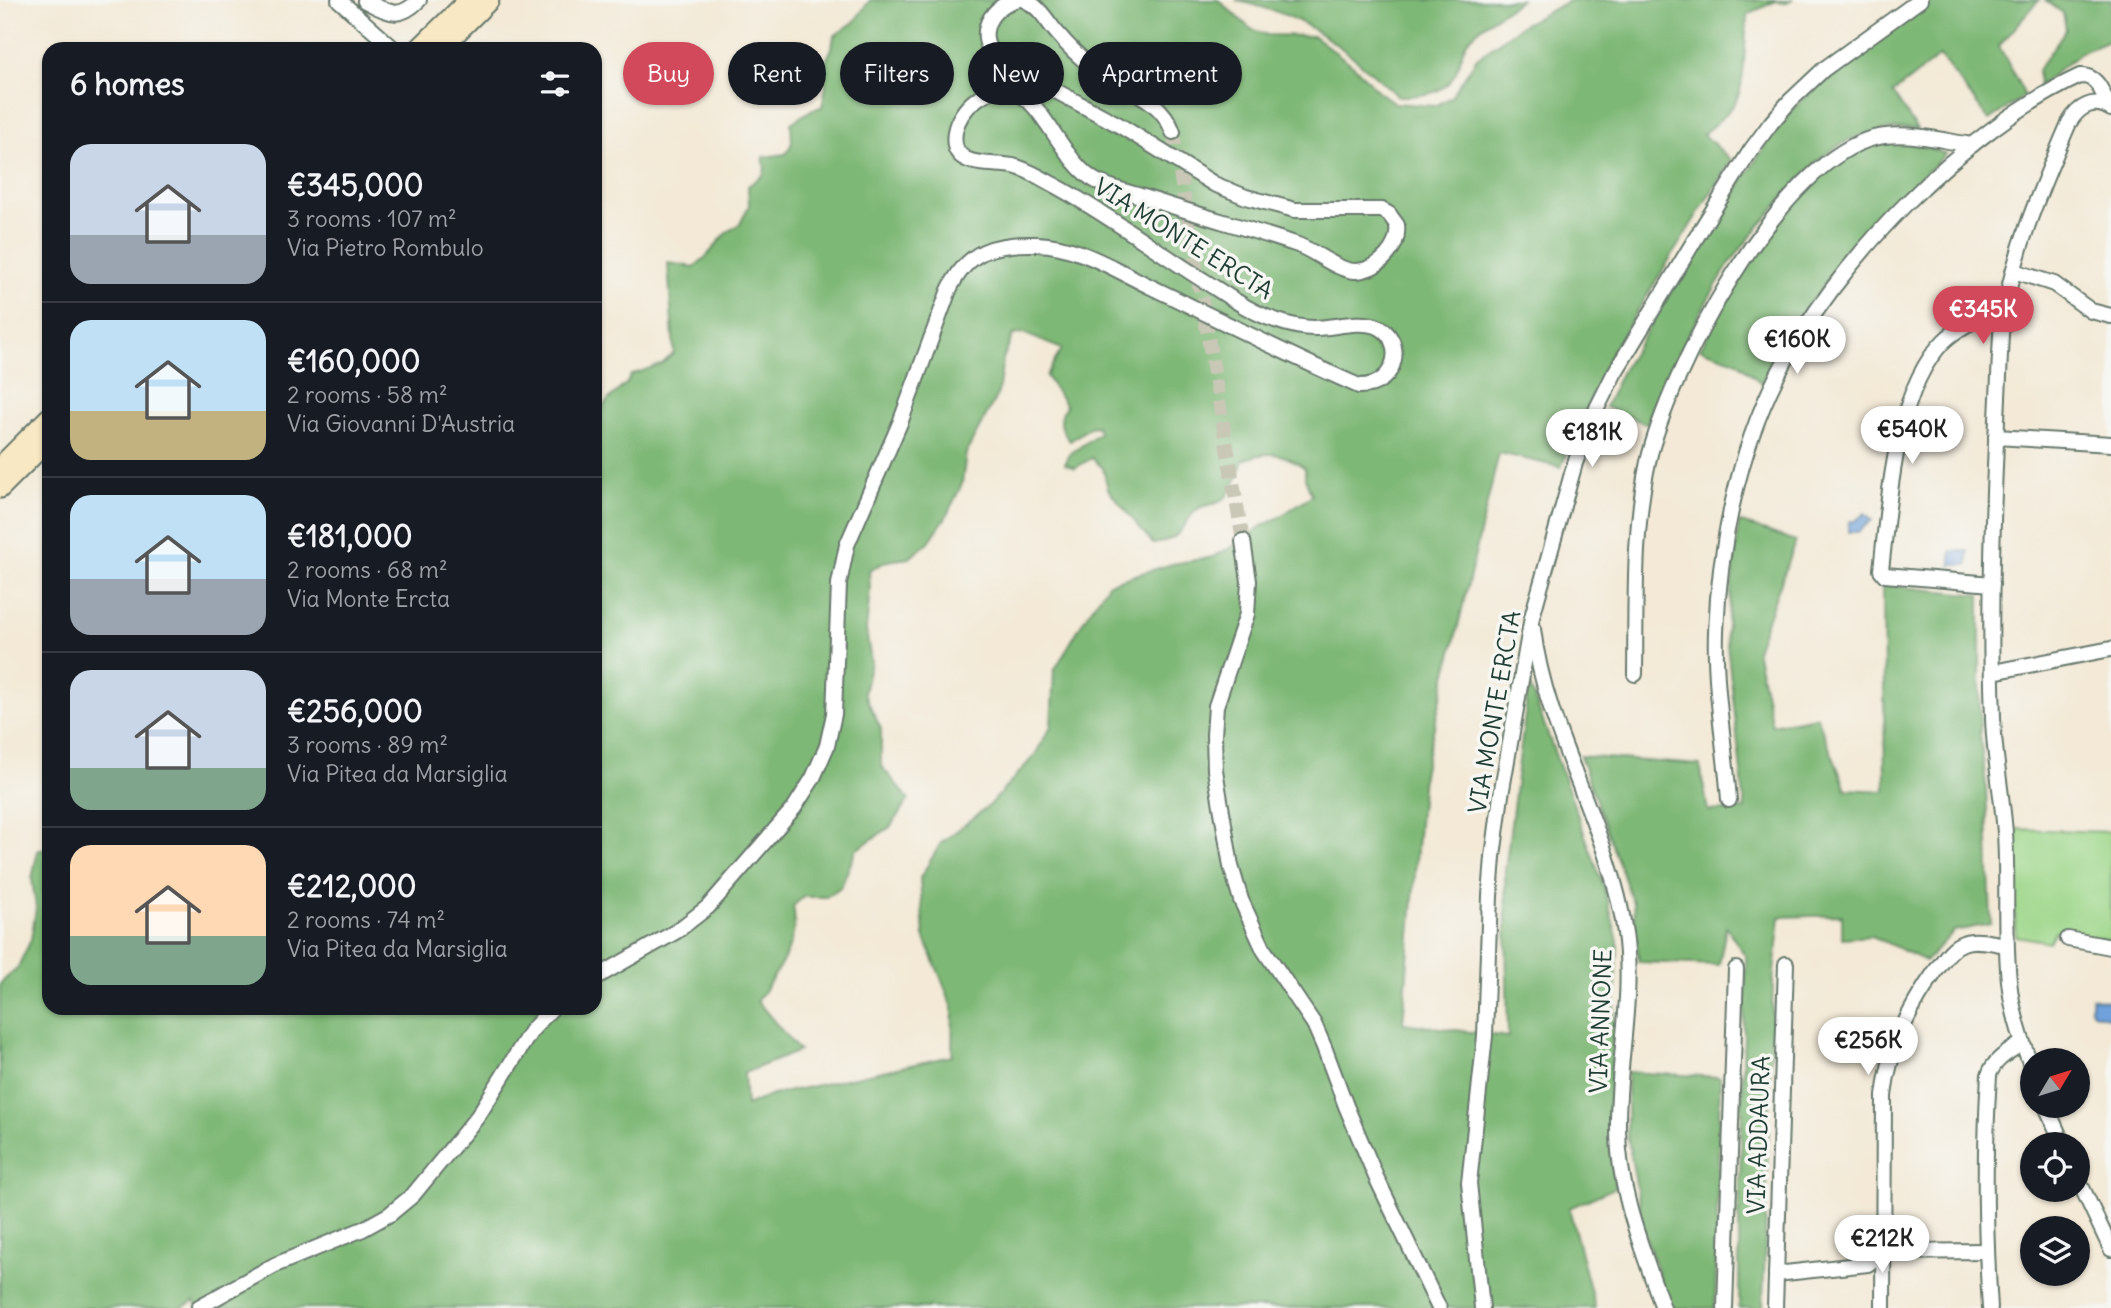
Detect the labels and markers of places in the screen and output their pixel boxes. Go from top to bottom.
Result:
pin: €345K [1934,286,2032,346]
pin: €160K [1748,316,1846,376]
pin: €540K [1863,406,1961,466]
pin: €181K [1543,410,1641,469]
pin: €256K [1819,1018,1917,1077]
pin: €212K [1833,1216,1931,1275]

